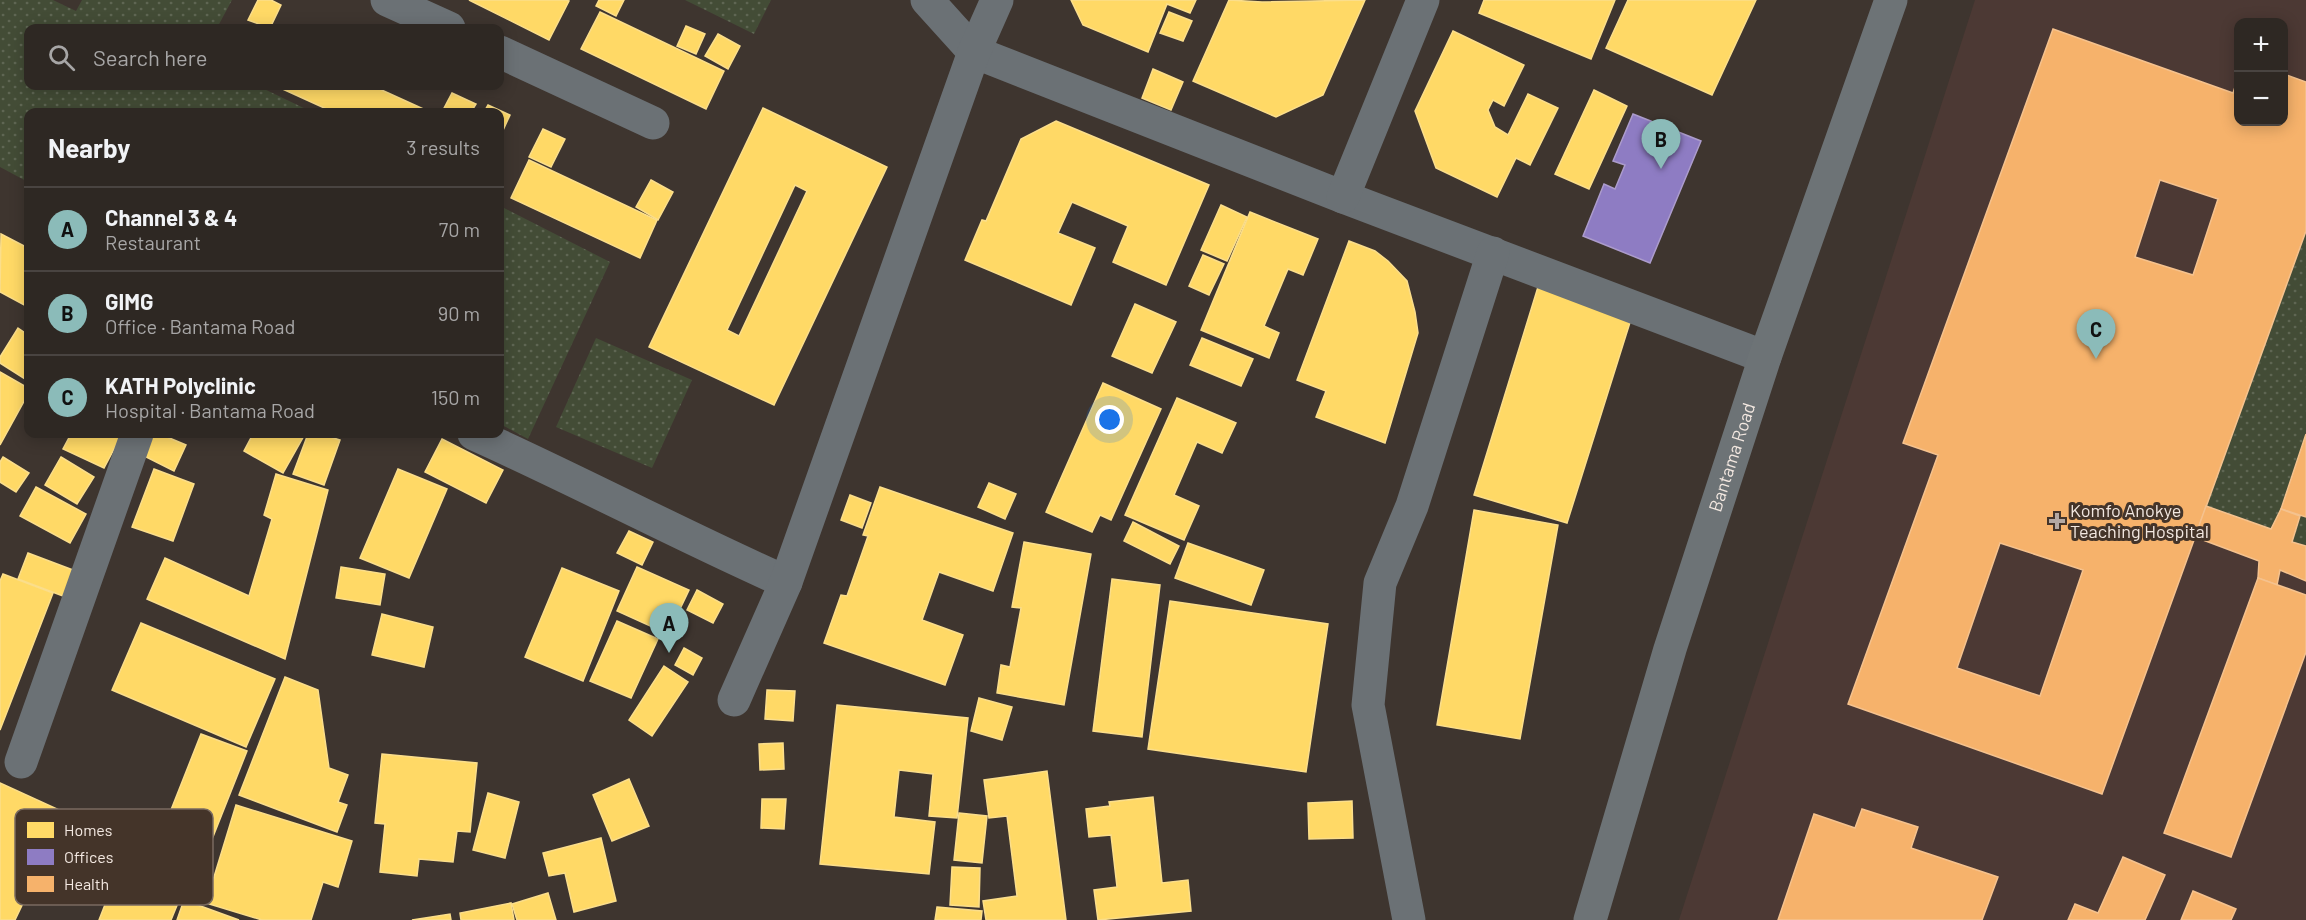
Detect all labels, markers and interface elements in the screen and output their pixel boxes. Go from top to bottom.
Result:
map controls [2234,18,2288,126]
button: + [2234,18,2288,72]
search box [24,24,504,90]
icon: search [45,41,78,74]
text: Search here [93,44,207,70]
button: − [2234,72,2288,126]
pin: B [1642,120,1680,169]
text: Nearby [48,132,130,163]
text: 3 results [406,135,480,159]
text: Channel 3 & 4 [105,204,237,230]
text: A [61,217,74,241]
text: 70 m [439,217,480,241]
text: Restaurant [105,230,201,254]
text: GIMG [105,288,153,314]
text: B [61,301,74,325]
text: 90 m [438,301,480,325]
pin: C [2076,310,2116,359]
text: Office · Bantama Road [105,314,295,338]
text: KATH Polyclinic [105,372,256,398]
text: C [61,385,74,409]
text: 150 m [431,385,480,409]
text: Hospital · Bantama Road [105,398,315,422]
street label: Bantama Road [1703,400,1759,514]
your location [1095,405,1124,434]
place label: Komfo Anokye Teaching Hospital [2070,499,2209,542]
marker: Komfo Anokye Teaching Hospital [2048,512,2066,530]
pin: A [650,604,688,653]
legend [15,809,213,905]
text: Homes [64,820,112,839]
text: Offices [64,847,113,866]
text: Health [64,874,109,893]

